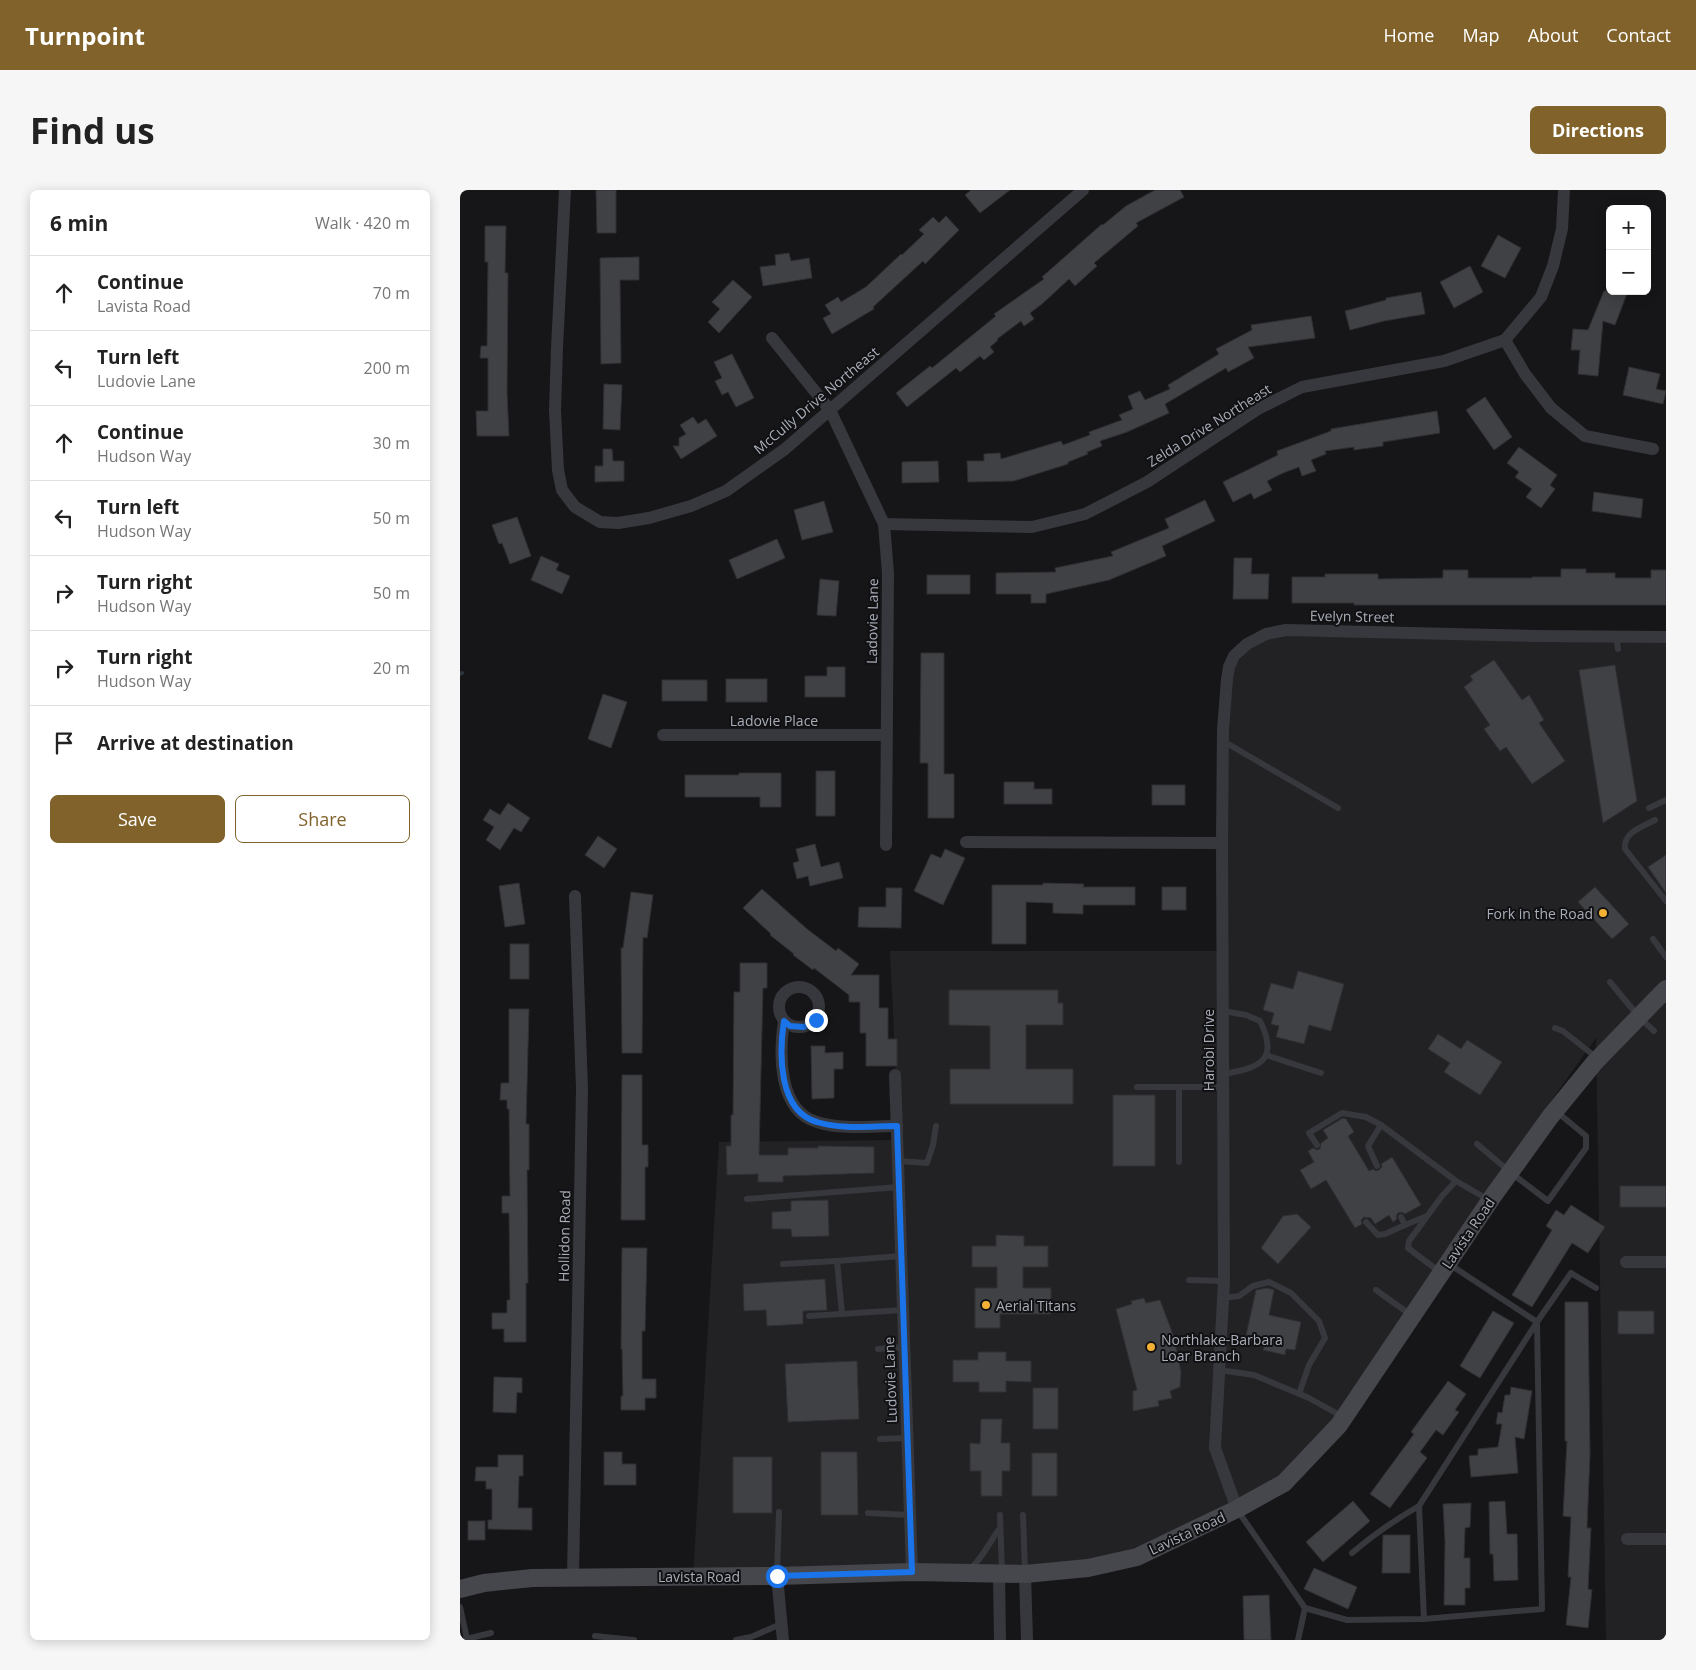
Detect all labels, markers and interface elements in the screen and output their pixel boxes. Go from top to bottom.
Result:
text: Turnpoint [25,19,145,52]
text: Home [1384,23,1434,47]
text: Map [1462,23,1500,47]
text: About [1528,23,1578,47]
text: Contact [1606,23,1671,47]
button: Directions [1530,106,1666,154]
text: Find us [30,107,155,154]
map controls [1606,205,1651,295]
button: + [1606,205,1651,250]
text: 6 min [50,209,108,237]
text: Walk · 420 m [315,212,410,234]
button: − [1606,250,1651,295]
text: Continue [97,269,184,295]
icon: ahead [50,279,78,307]
text: 70 m [373,282,410,304]
text: Lavista Road [97,295,191,317]
street label: McCully Drive Northeast [749,342,883,458]
text: Turn left [97,344,179,370]
icon: left [50,354,78,382]
text: 200 m [364,357,410,379]
text: Ludovie Lane [97,370,196,392]
street label: Zelda Drive Northeast [1143,379,1275,471]
text: Continue [97,419,184,445]
icon: ahead [50,429,78,457]
text: 30 m [373,432,410,454]
text: Hudson Way [97,445,191,467]
text: Turn left [97,494,179,520]
icon: left [50,504,78,532]
text: 50 m [373,507,410,529]
text: Hudson Way [97,520,191,542]
text: Turn right [97,569,192,595]
street label: Ladovie Lane [862,578,882,664]
icon: right [50,579,78,607]
text: 50 m [373,582,410,604]
text: Hudson Way [97,595,191,617]
street label: Evelyn Street [1310,606,1394,626]
text: Turn right [97,644,192,670]
icon: right [50,654,78,682]
text: 20 m [373,657,410,679]
text: Hudson Way [97,670,191,692]
street label: Ladovie Place [730,711,818,730]
icon: arrive [50,729,78,757]
text: Arrive at destination [97,730,294,756]
button: Save [50,795,225,843]
button: Share [235,795,410,843]
place label: Fork in the Road [1486,904,1593,923]
marker: Fork in the Road [1597,907,1609,919]
route end [805,1009,828,1032]
street label: Harobi Drive [1199,1009,1218,1091]
street label: Hollidon Road [554,1190,574,1282]
street label: Lavista Road [1437,1194,1499,1272]
place label: Aerial Titans [996,1296,1077,1315]
marker: Aerial Titans [980,1299,992,1311]
place label: Northlake-Barbara Loar Branch [1161,1330,1283,1365]
street label: Ludovie Lane [879,1336,901,1424]
marker: Northlake-Barbara Loar Branch [1145,1341,1157,1353]
street label: Lavista Road [1146,1507,1228,1559]
route start [766,1565,789,1588]
street label: Lavista Road [658,1567,740,1586]

